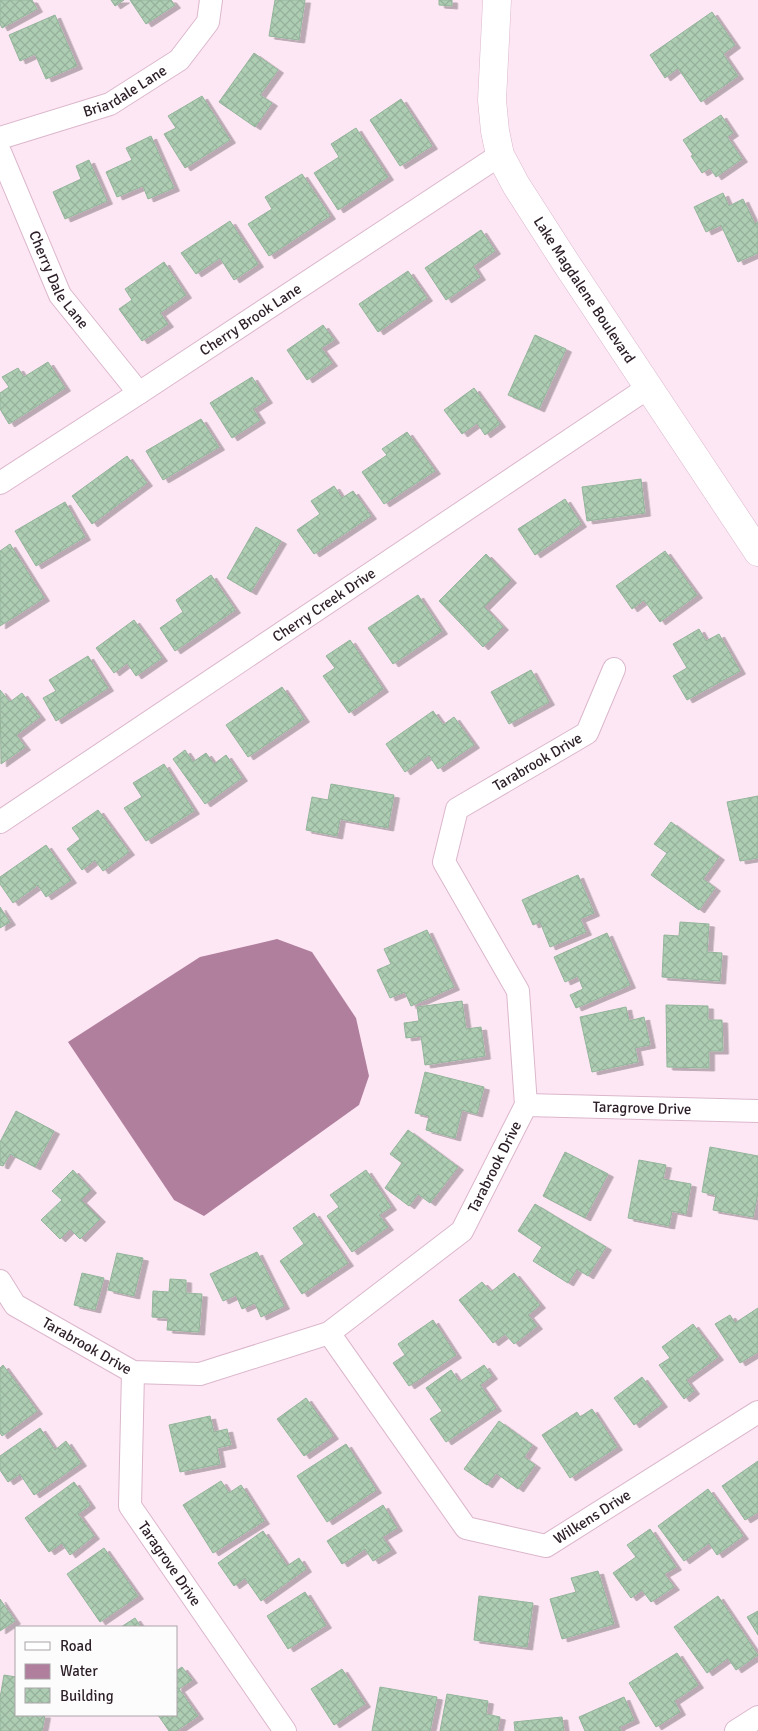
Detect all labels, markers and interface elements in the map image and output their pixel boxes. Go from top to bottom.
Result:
street label: Briardale Lane [81,61,170,121]
street label: Lake Magdalene Boulevard [530,213,639,367]
street label: Cherry Dale Lane [25,228,93,332]
street label: Cherry Brook Lane [196,280,305,360]
street label: Cherry Creek Drive [269,564,379,646]
street label: Tarabrook Drive [490,729,585,795]
street label: Taragrove Drive [592,1098,692,1118]
street label: Tarabrook Drive [464,1118,525,1216]
street label: Tarabrook Drive [39,1313,135,1378]
street label: Wilkens Drive [550,1486,634,1548]
street label: Taragrove Drive [134,1518,205,1609]
legend [15,1626,178,1716]
text: Road [60,1637,92,1655]
text: Water [60,1662,98,1680]
text: Building [60,1687,114,1705]

